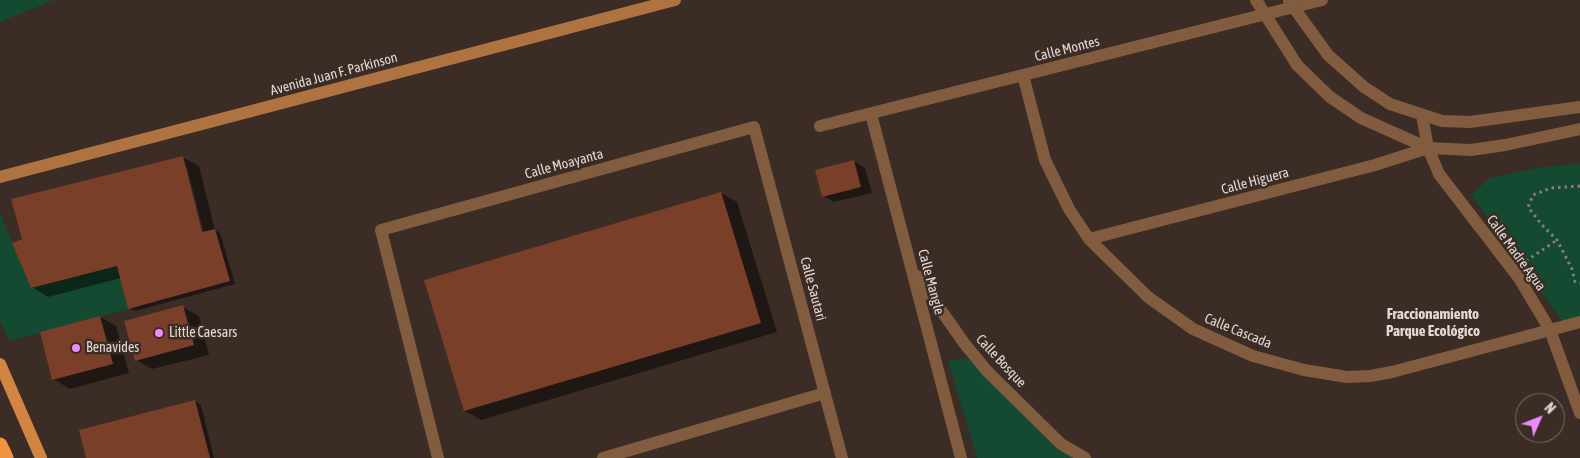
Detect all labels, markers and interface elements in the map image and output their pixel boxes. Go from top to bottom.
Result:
street label: Calle Montes [1033,33,1101,65]
street label: Avenida Juan F. Parkinson [269,49,399,99]
street label: Calle Moayanta [523,145,605,183]
street label: Calle Higuera [1219,164,1291,198]
street label: Calle Madre Agua [1483,212,1549,294]
street label: Calle Mangle [914,247,948,317]
street label: Calle Sautari [796,255,830,323]
district label: Fraccionamiento Parque Ecológico [1386,305,1480,340]
street label: Calle Cascada [1202,310,1274,352]
place label: Little Caesars [169,325,237,341]
marker: Little Caesars [153,327,165,339]
street label: Calle Bosque [972,331,1030,391]
place label: Benavides [86,340,139,356]
marker: Benavides [70,342,82,354]
north arrow [1515,393,1565,443]
text: N [1541,400,1559,417]

